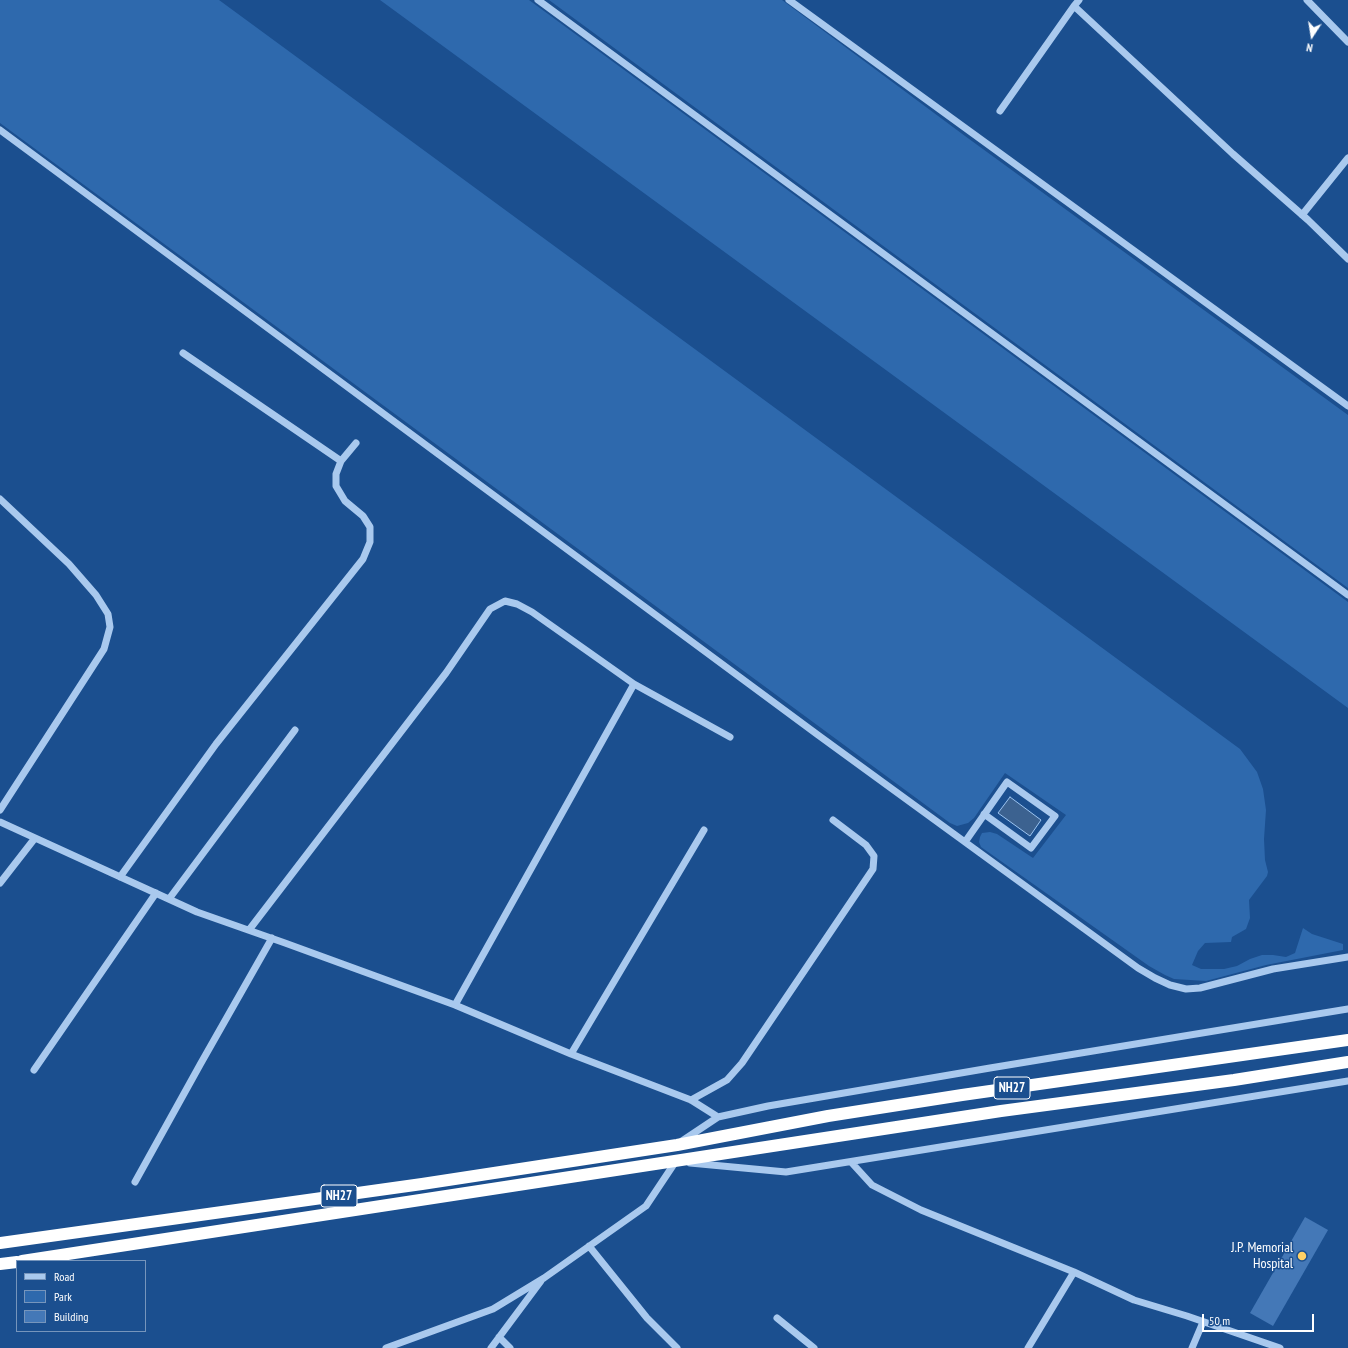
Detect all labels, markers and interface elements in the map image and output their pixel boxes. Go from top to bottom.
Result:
north arrow [1292,16,1332,56]
text: N [1305,40,1314,55]
road number: NH27 [994,1077,1030,1099]
road number: NH27 [321,1185,357,1207]
place label: J.P. Memorial Hospital [1231,1240,1293,1272]
marker: J.P. Memorial Hospital [1296,1250,1308,1262]
legend [16,1260,146,1332]
text: Road [54,1269,74,1284]
text: Park [54,1289,72,1304]
scale bar [1204,1306,1316,1332]
text: Building [54,1309,89,1324]
text: 50 m [1209,1313,1230,1328]

